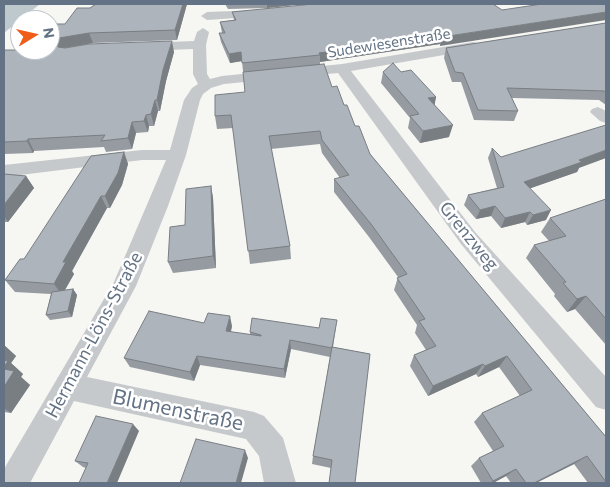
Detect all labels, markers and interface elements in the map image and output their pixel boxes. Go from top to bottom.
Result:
north arrow [10,10,60,60]
street label: Sudewiesenstraße [326,24,452,62]
text: N [40,26,59,39]
street label: Grenzweg [435,197,503,275]
street label: Hermann-Löns-Straße [41,248,147,422]
street label: Blumenstraße [110,384,246,436]

